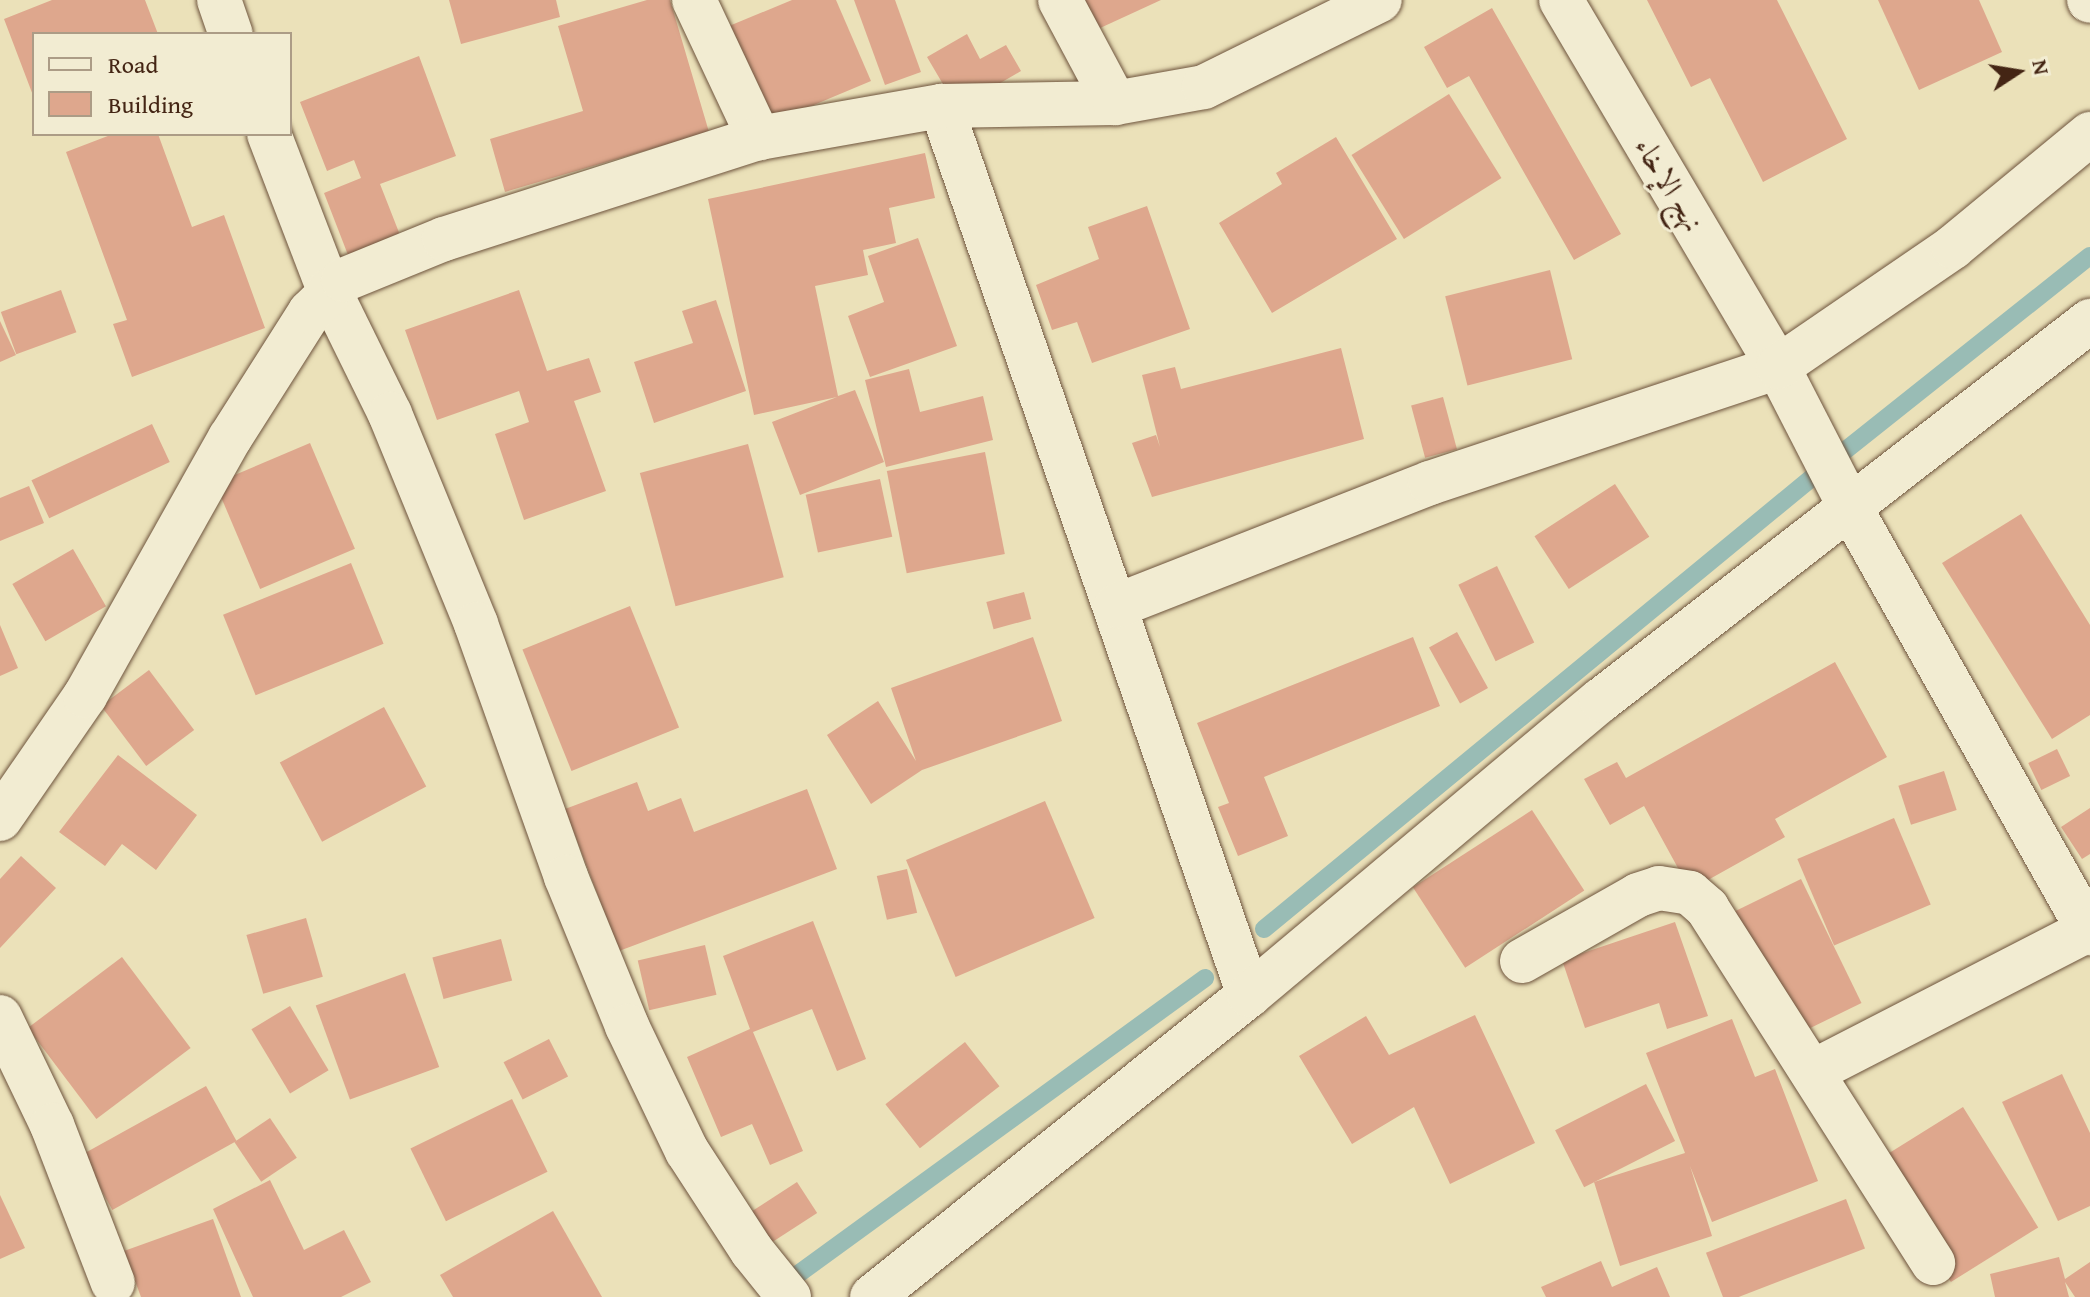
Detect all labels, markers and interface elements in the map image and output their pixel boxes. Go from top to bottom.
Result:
legend [32,32,292,136]
north arrow [1978,32,2058,112]
text: Road [108,47,158,82]
text: N [2024,56,2059,78]
text: Building [108,87,193,122]
street label: نهج الإخاء [1628,130,1712,238]

